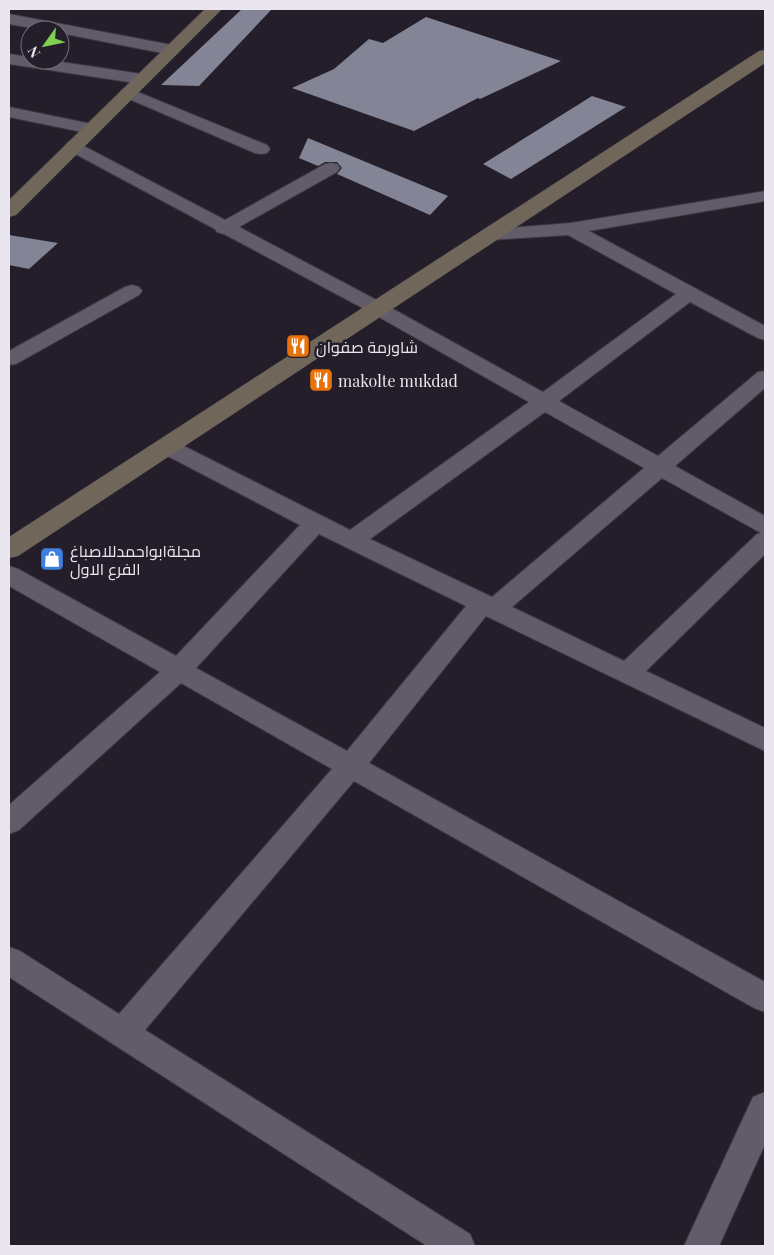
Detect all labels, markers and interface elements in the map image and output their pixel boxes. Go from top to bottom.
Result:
north arrow [20,20,70,70]
text: N [23,43,44,62]
restaurant icon: شاورمة صفوان [285,333,311,359]
place label: شاورمة صفوان [316,336,418,358]
restaurant icon: makolte mukdad [308,367,334,393]
place label: makolte mukdad [338,370,458,391]
place label: مجلةابواحمدللاصباغ الفرع الاول [70,540,201,581]
shop icon: مجلةابواحمدللاصباغ الفرع الاول [39,546,65,572]

